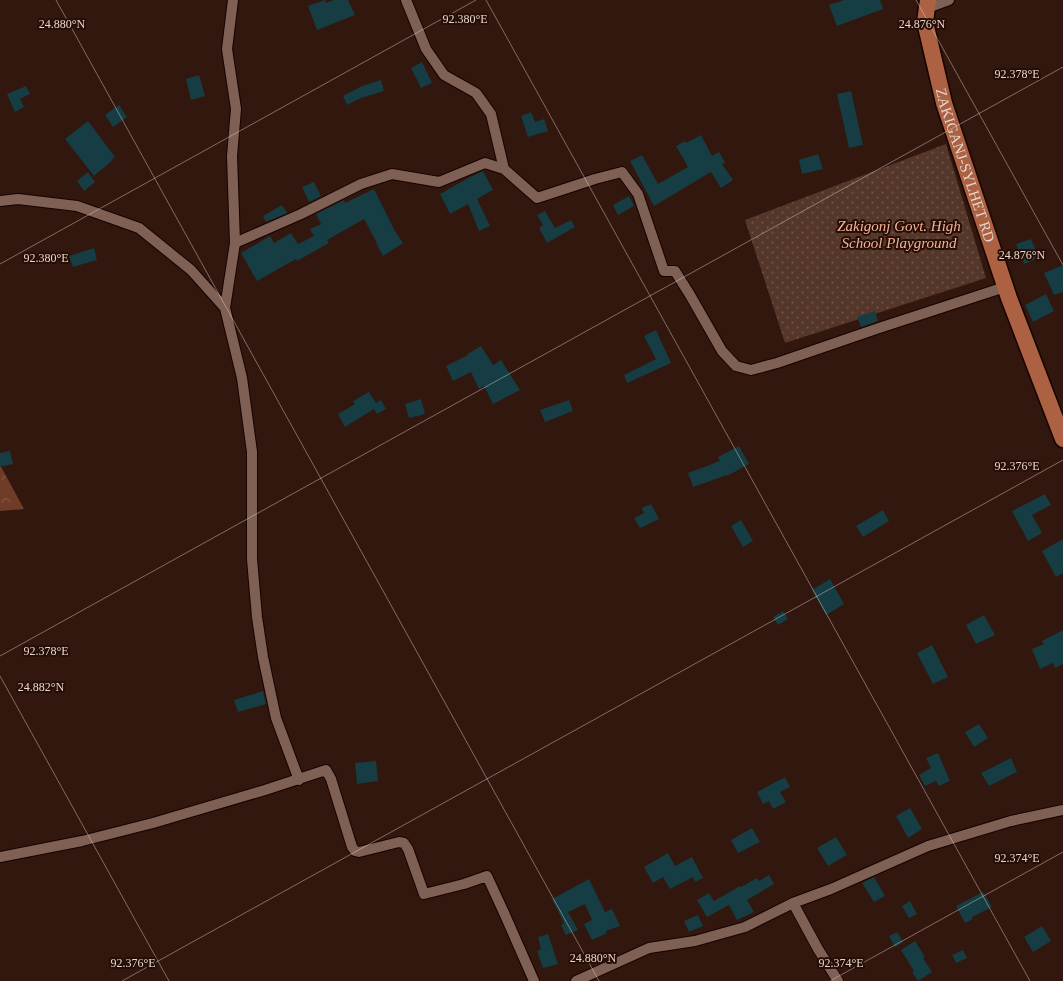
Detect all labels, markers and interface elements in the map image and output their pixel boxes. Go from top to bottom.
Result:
text: 92.380°E [442,12,488,26]
text: 24.880°N [39,17,86,31]
text: 24.876°N [899,17,946,31]
text: 92.378°E [994,67,1040,81]
street label: ZAKIGANJ-SYLHET RD [933,87,998,244]
park label: Zakigonj Govt. High School Playground [837,218,961,251]
text: 24.876°N [999,248,1046,262]
text: 92.380°E [23,251,69,265]
text: 92.376°E [994,459,1040,473]
text: 92.378°E [23,644,69,658]
text: 24.882°N [18,680,65,694]
text: 92.374°E [994,851,1040,865]
text: 24.880°N [570,951,617,965]
text: 92.376°E [110,956,156,970]
text: 92.374°E [818,956,864,970]

